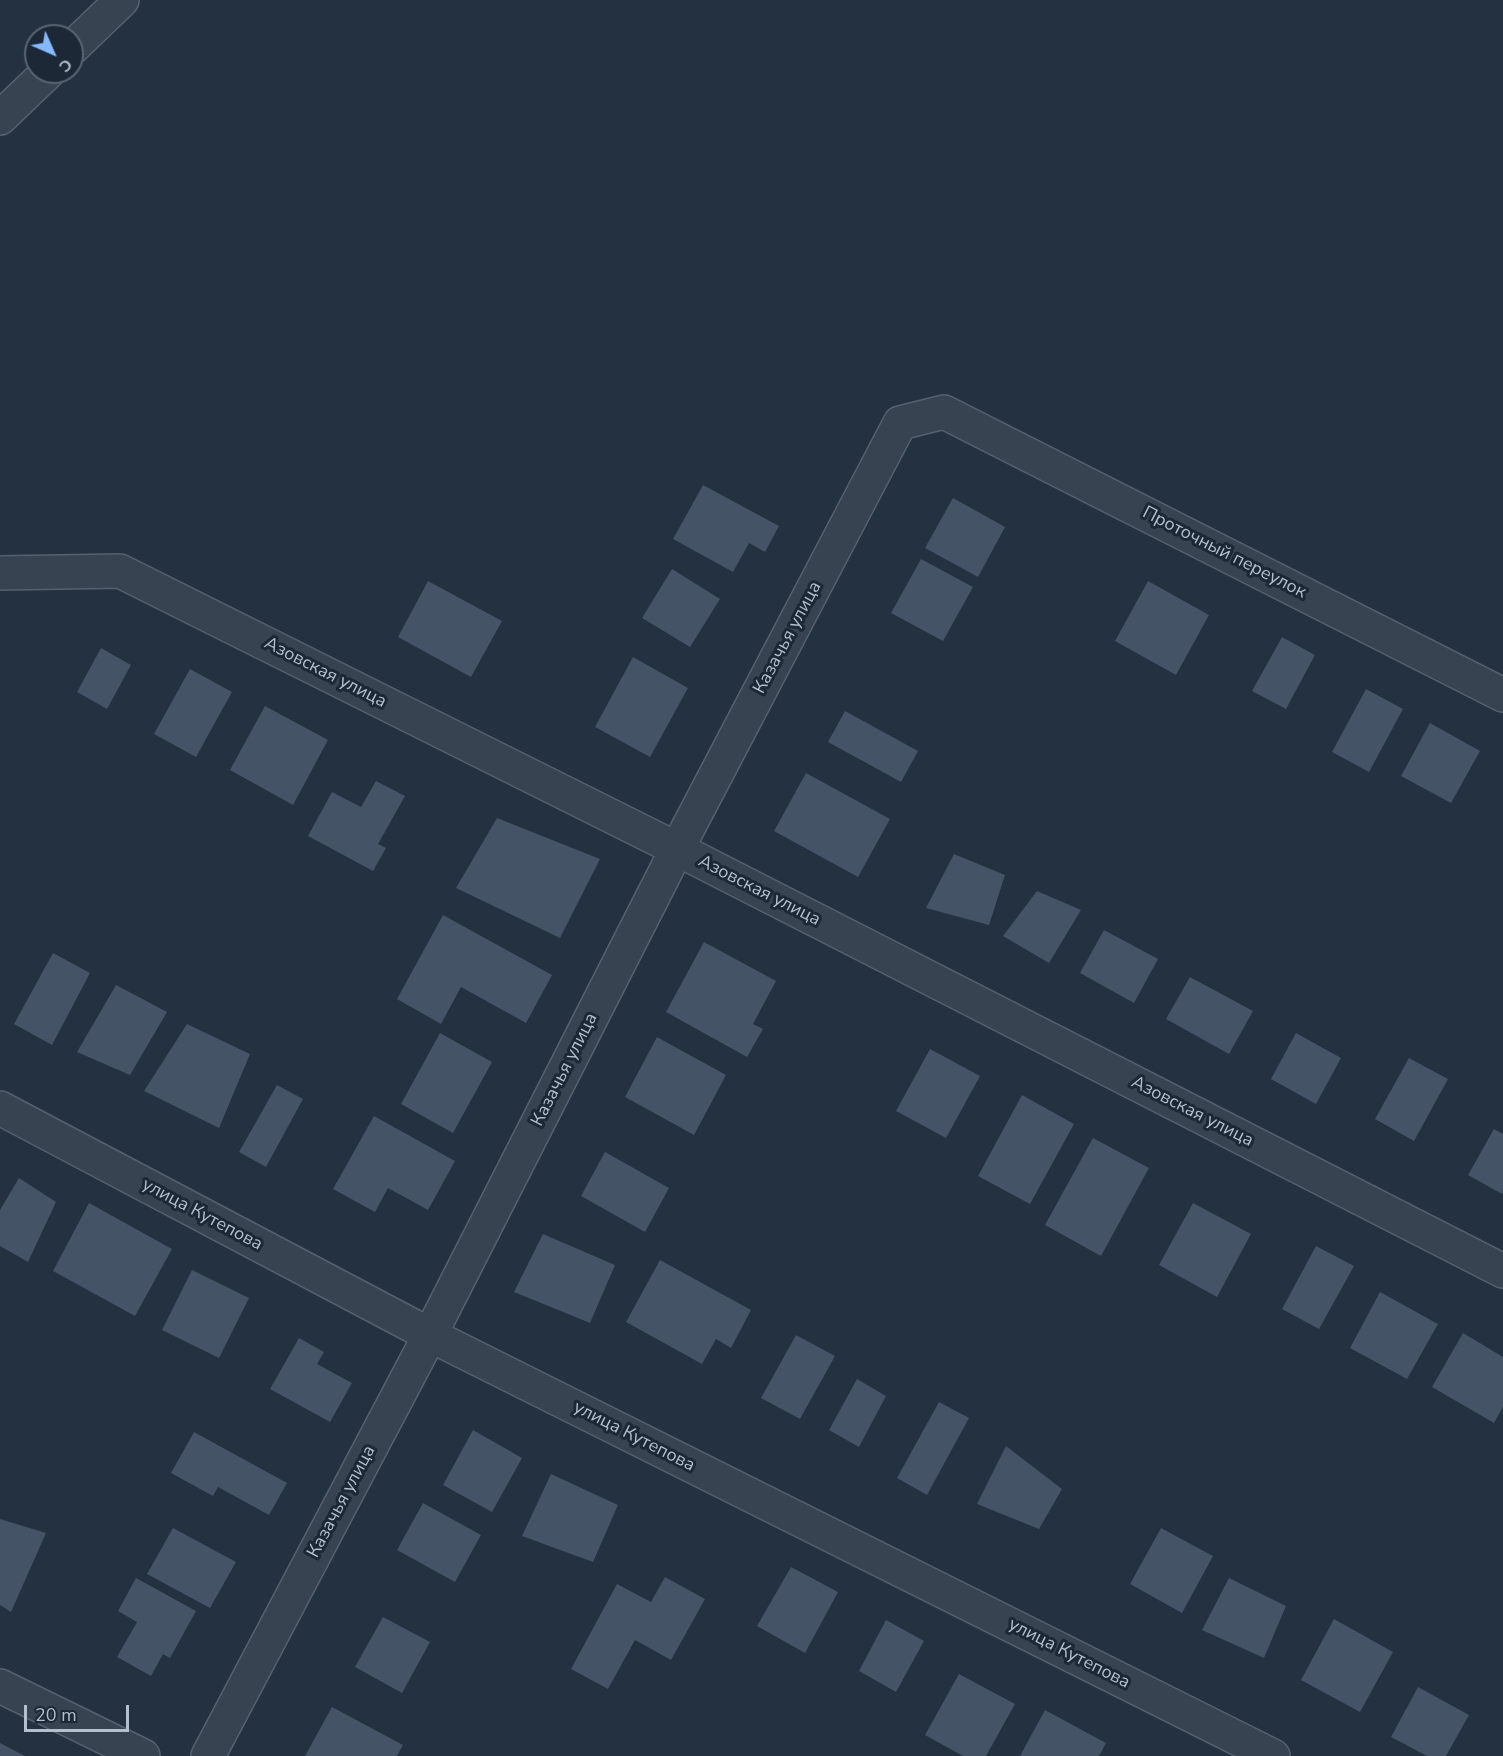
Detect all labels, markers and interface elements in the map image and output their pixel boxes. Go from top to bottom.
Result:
north arrow [24,24,84,84]
text: С [54,54,77,77]
street label: Проточный переулок [1139,502,1309,604]
street label: Казачья улица [749,578,827,698]
street label: Азовская улица [260,633,390,713]
street label: Азовская улица [694,851,824,931]
street label: Казачья улица [527,1010,603,1130]
street label: Азовская улица [1127,1072,1257,1152]
street label: улица Кутепова [138,1174,266,1256]
street label: улица Кутепова [570,1397,698,1477]
street label: Казачья улица [303,1442,381,1562]
street label: улица Кутепова [1005,1614,1133,1694]
scale bar [27,1693,132,1731]
text: 20 m [35,1703,77,1727]

